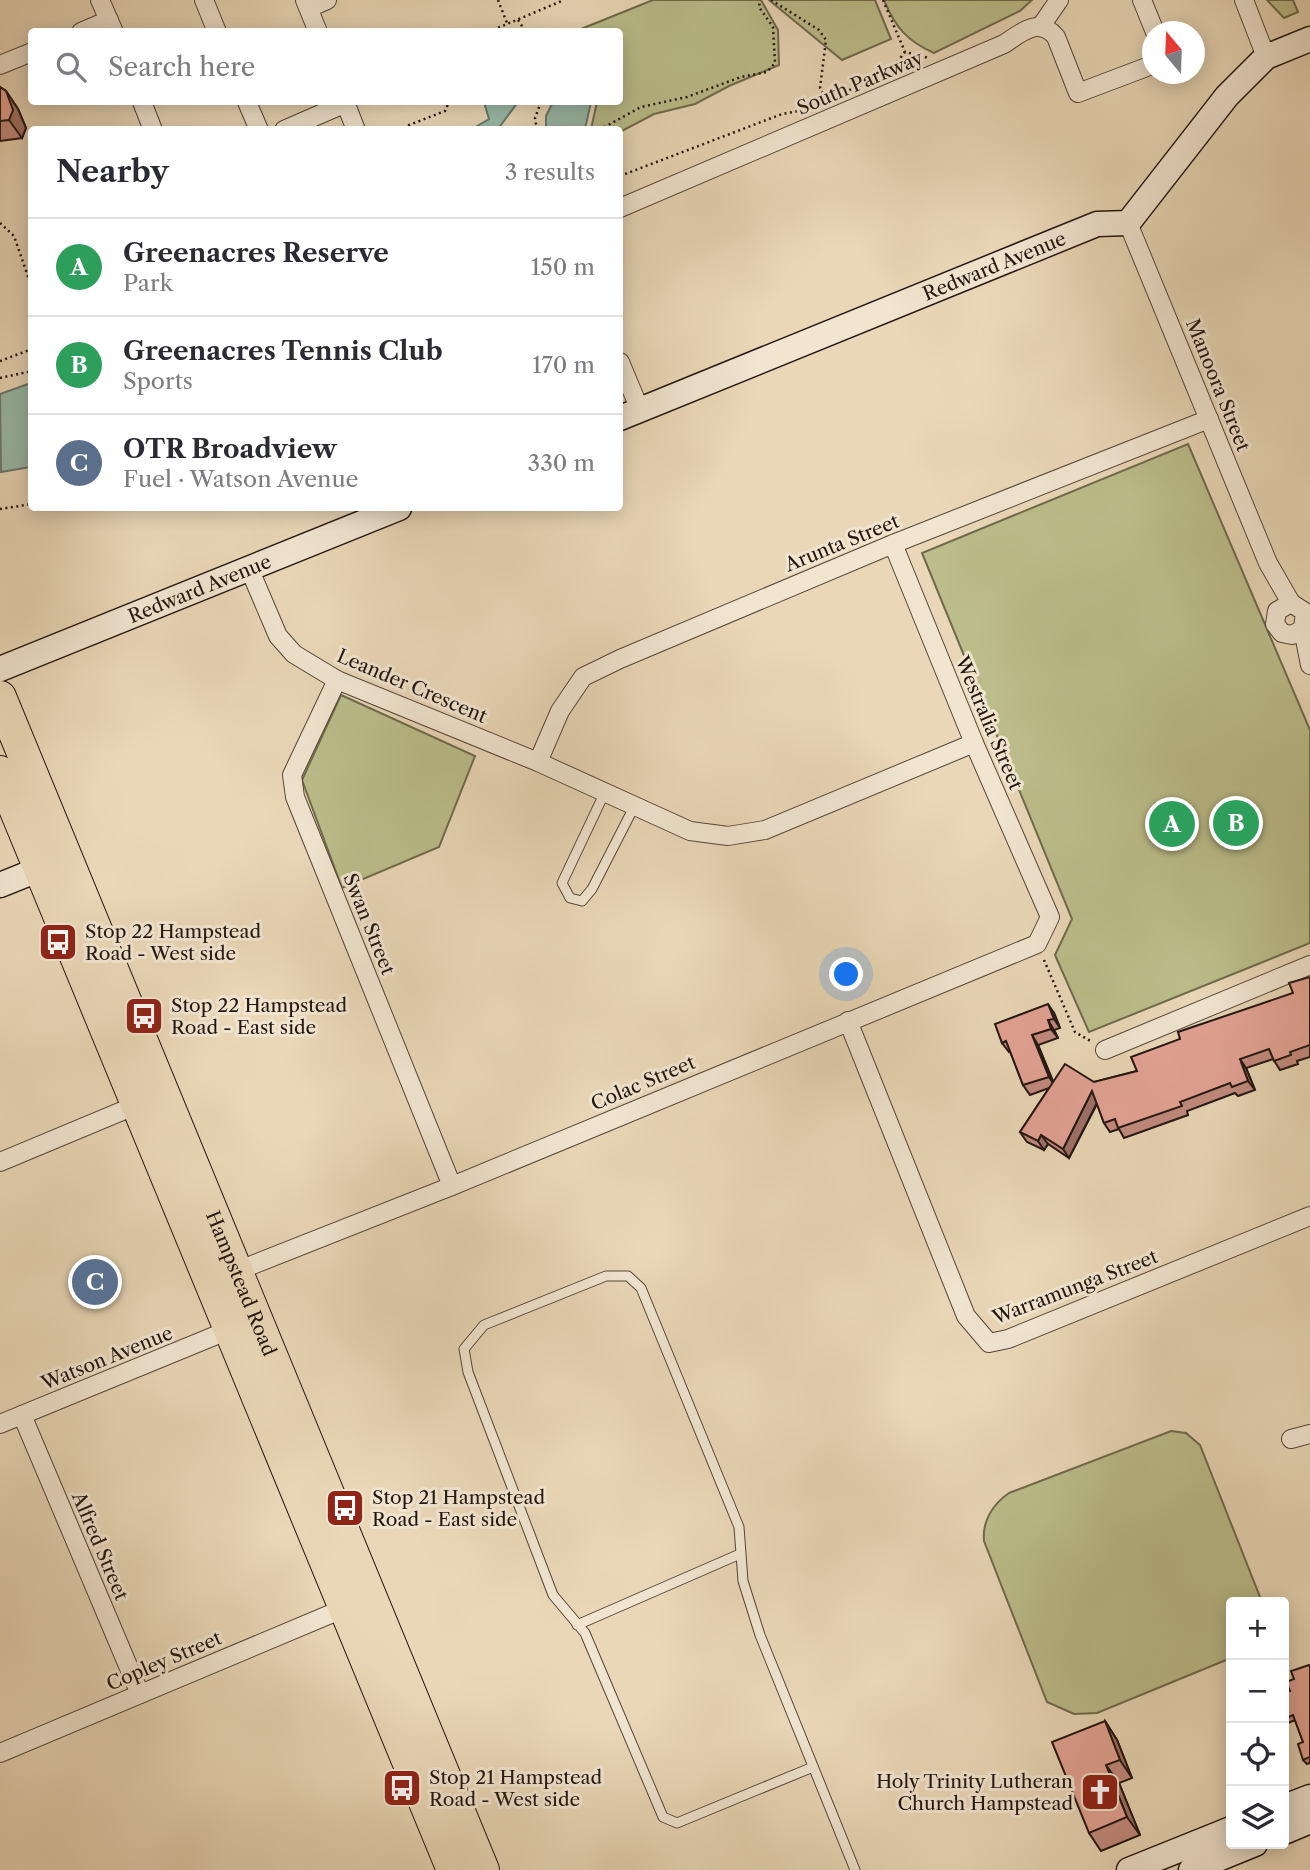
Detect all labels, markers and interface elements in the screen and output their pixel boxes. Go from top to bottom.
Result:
north arrow [1142,21,1205,84]
search box [28,28,623,105]
street label: South Parkway [794,46,927,120]
icon: search [52,48,90,86]
text: Search here [108,51,255,83]
text: Nearby [56,153,169,190]
text: 3 results [505,158,595,186]
street label: Redward Avenue [919,226,1069,305]
text: Greenacres Reserve [123,237,389,269]
text: A [70,253,88,281]
text: 150 m [531,253,595,281]
text: Park [123,269,173,297]
street label: Manoora Street [1181,315,1255,455]
text: Greenacres Tennis Club [123,335,443,367]
text: B [70,351,88,379]
text: 170 m [532,351,595,379]
text: Sports [123,367,193,395]
text: OTR Broadview [123,433,337,465]
text: C [70,449,88,477]
text: 330 m [528,449,595,477]
text: Fuel · Watson Avenue [123,465,358,493]
street label: Arunta Street [781,510,903,577]
street label: Redward Avenue [124,549,274,628]
street label: Leander Crescent [334,644,491,728]
street label: Westralia Street [950,652,1028,793]
pin: B [1213,797,1259,849]
pin: A [1149,798,1195,850]
street label: Swan Street [338,870,400,978]
place label: Stop 22 Hampstead Road - West side [85,920,262,965]
bus stop icon: Stop 22 Hampstead Road - West side [37,921,79,963]
your location [829,957,863,991]
place label: Stop 22 Hampstead Road - East side [171,994,348,1039]
bus stop icon: Stop 22 Hampstead Road - East side [123,995,165,1037]
street label: Colac Street [587,1051,699,1115]
street label: Hampstead Road [201,1207,282,1360]
street label: Warramunga Street [988,1245,1161,1329]
pin: C [72,1256,118,1308]
street label: Watson Avenue [37,1321,176,1395]
place label: Stop 21 Hampstead Road - East side [372,1486,546,1531]
street label: Alfred Street [66,1487,133,1604]
bus stop icon: Stop 21 Hampstead Road - East side [324,1487,366,1529]
map controls [1226,1597,1289,1849]
button: + [1226,1597,1289,1660]
street label: Copley Street [103,1626,225,1696]
button: − [1226,1660,1289,1723]
button: locate [1226,1723,1289,1786]
place label: Stop 21 Hampstead Road - West side [429,1766,603,1811]
bus stop icon: Stop 21 Hampstead Road - West side [381,1767,423,1809]
place label: Holy Trinity Lutheran Church Hampstead [876,1770,1073,1815]
church icon: Holy Trinity Lutheran Church Hampstead [1079,1771,1121,1813]
button: layers [1226,1786,1289,1849]

